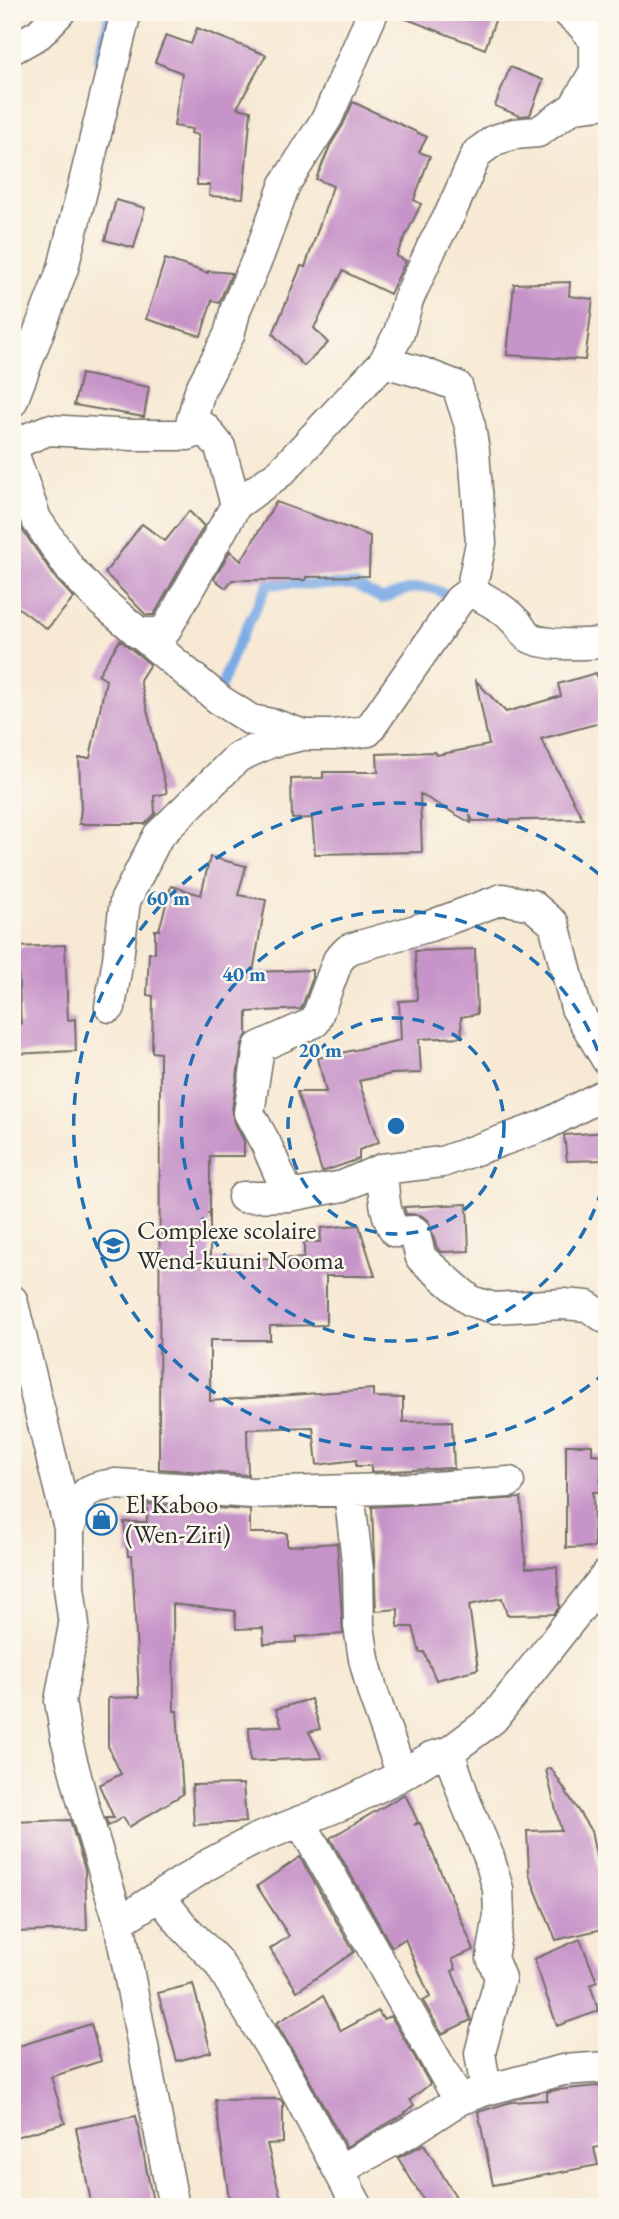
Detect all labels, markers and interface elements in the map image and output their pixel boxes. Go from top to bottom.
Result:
text: 60 m [146,884,190,911]
text: 40 m [222,960,266,987]
text: 20 m [298,1036,342,1063]
centre of rings [384,1114,408,1138]
place label: Complexe scolaire Wend-kuuni Nooma [137,1213,345,1277]
school or university icon: Complexe scolaire Wend-kuuni Nooma [97,1228,131,1262]
place label: El Kaboo (Wen-Ziri) [125,1487,231,1551]
shop icon: El Kaboo (Wen-Ziri) [85,1502,119,1536]

